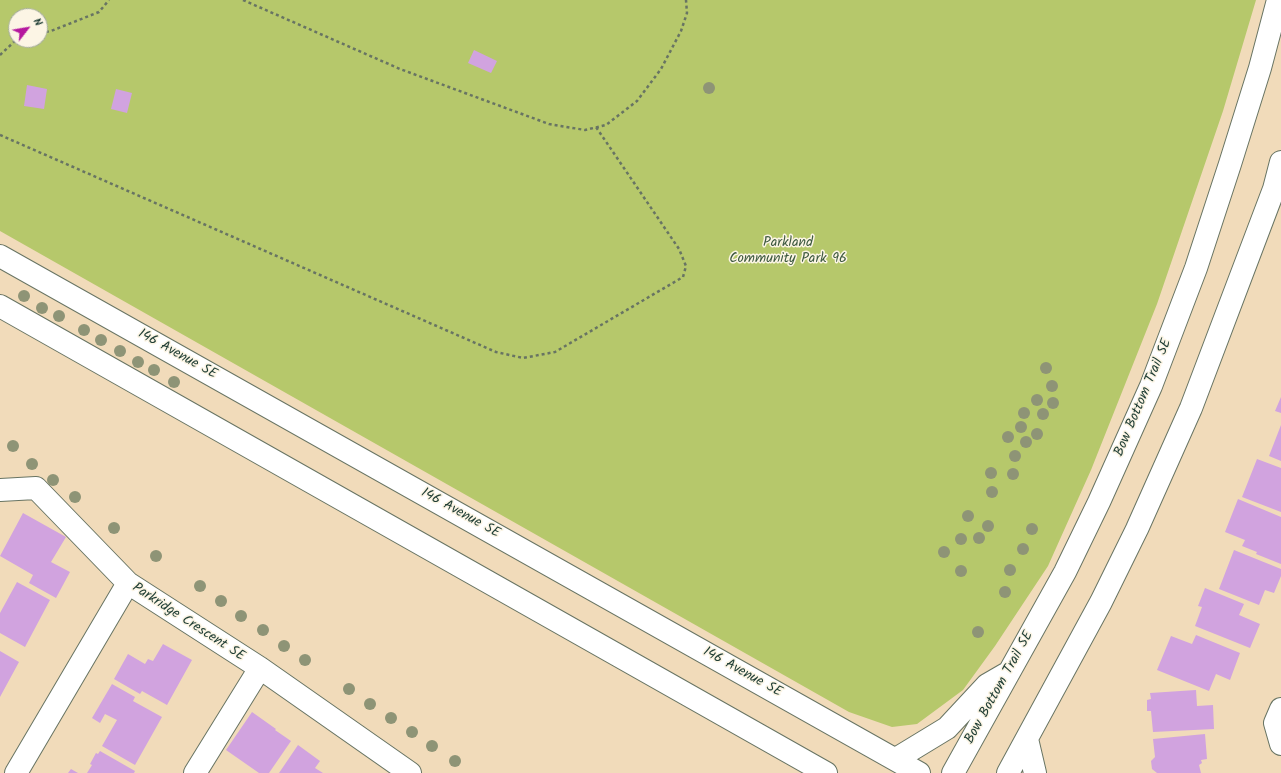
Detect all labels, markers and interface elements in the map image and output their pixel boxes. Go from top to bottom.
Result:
north arrow [8,8,48,48]
text: N [28,15,47,30]
park label: Parkland Community Park 96 [729,236,847,268]
street label: 146 Avenue SE [134,326,220,384]
street label: Bow Bottom Trail SE [1112,337,1176,459]
street label: 146 Avenue SE [417,485,503,543]
street label: Parkridge Crescent SE [129,580,247,666]
street label: Bow Bottom Trail SE [962,629,1038,747]
street label: 146 Avenue SE [699,644,785,702]

